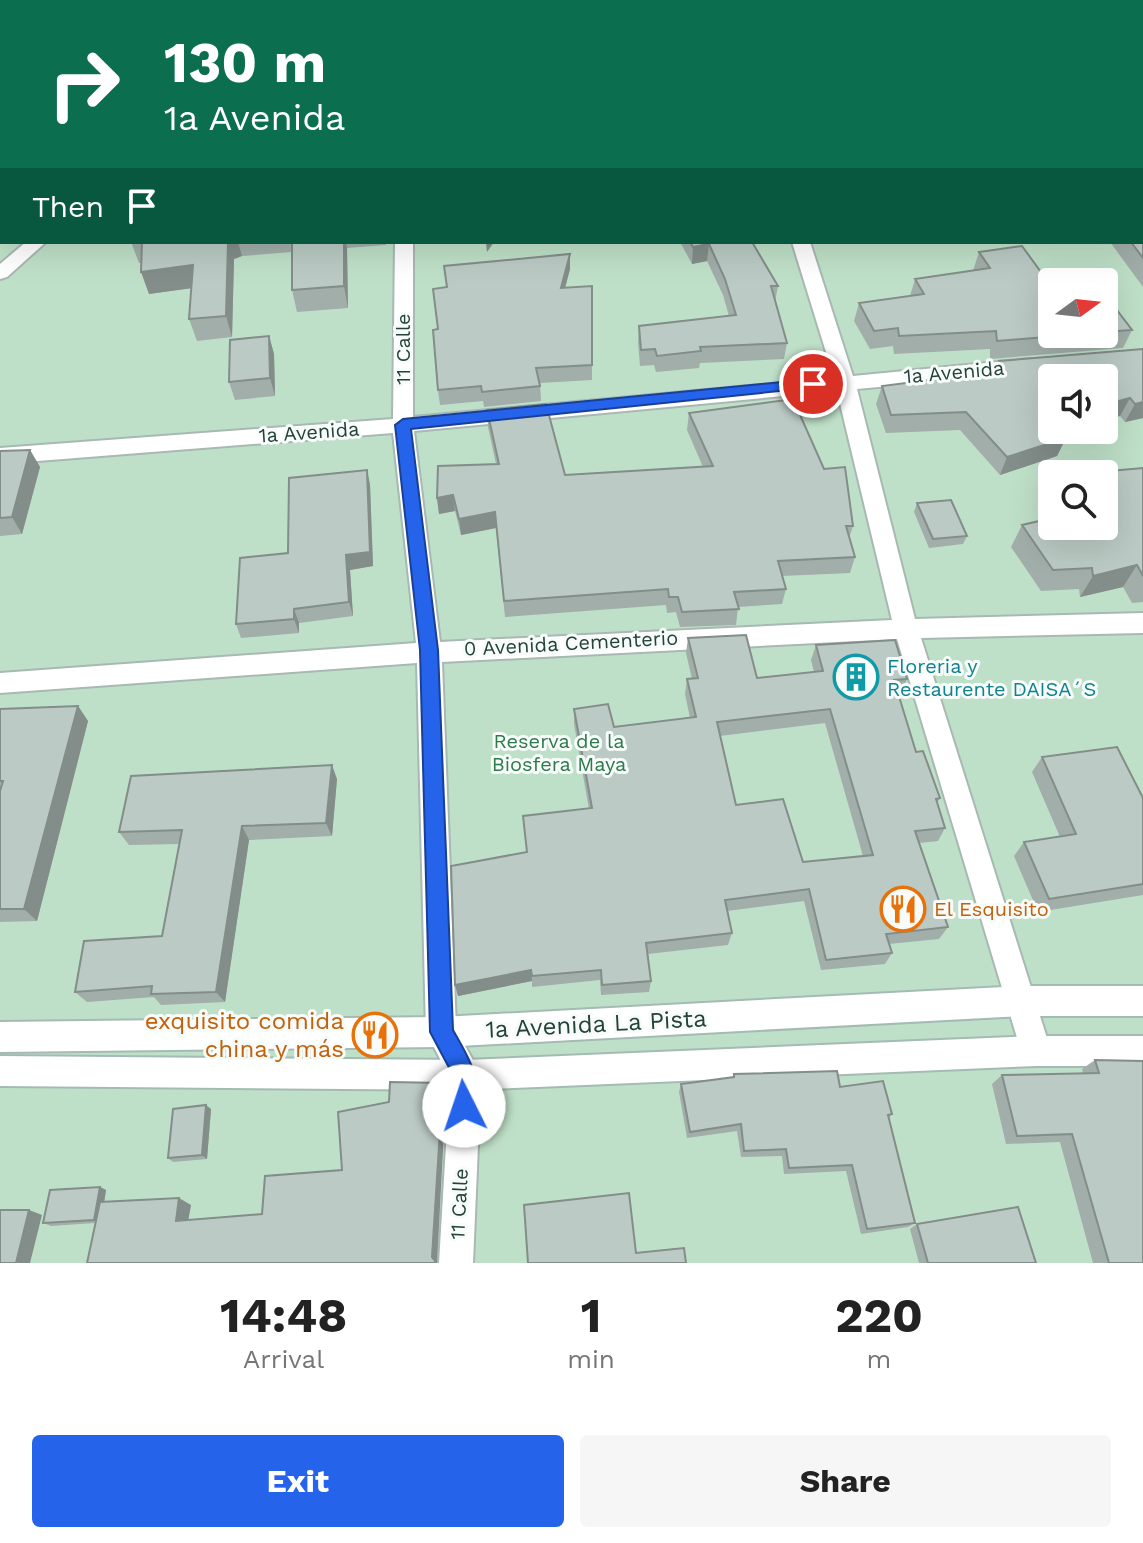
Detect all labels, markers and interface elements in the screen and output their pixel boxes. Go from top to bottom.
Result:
text: 130 m [164,30,326,96]
icon: right [32,32,136,136]
text: 1a Avenida [164,97,345,139]
icon: arrive [120,184,164,228]
text: Then [32,189,104,224]
north arrow [1038,268,1118,348]
map controls [1038,268,1118,540]
street label: 11 Calle [391,313,415,385]
pin [779,350,847,418]
street label: 1a Avenida [903,356,1005,388]
icon: arrive [791,362,835,406]
button: sound [1038,364,1118,444]
street label: 1a Avenida [258,417,360,447]
button: search [1038,460,1118,540]
street label: 0 Avenida Cementerio [463,625,679,661]
building icon: Floreria y Restaurente DAISA´S [832,653,880,701]
place label: Floreria y Restaurente DAISA´S [887,654,1096,701]
park label: Reserva de la Biosfera Maya [492,729,626,776]
restaurant icon: El Esquisito [879,885,927,933]
place label: El Esquisito [934,897,1049,921]
street label: 1a Avenida La Pista [485,1004,707,1044]
place label: exquisito comida china y más [145,1007,344,1063]
restaurant icon: exquisito comida china y más [351,1011,399,1059]
position arrow [422,1064,506,1148]
street label: 11 Calle [445,1168,473,1240]
text: 14:48 [220,1287,347,1344]
text: 1 [581,1287,601,1344]
text: 220 [835,1287,923,1344]
text: Arrival [243,1344,324,1374]
text: min [567,1344,615,1374]
text: m [867,1344,891,1374]
button: Exit [32,1435,564,1527]
button: Share [580,1435,1111,1527]

